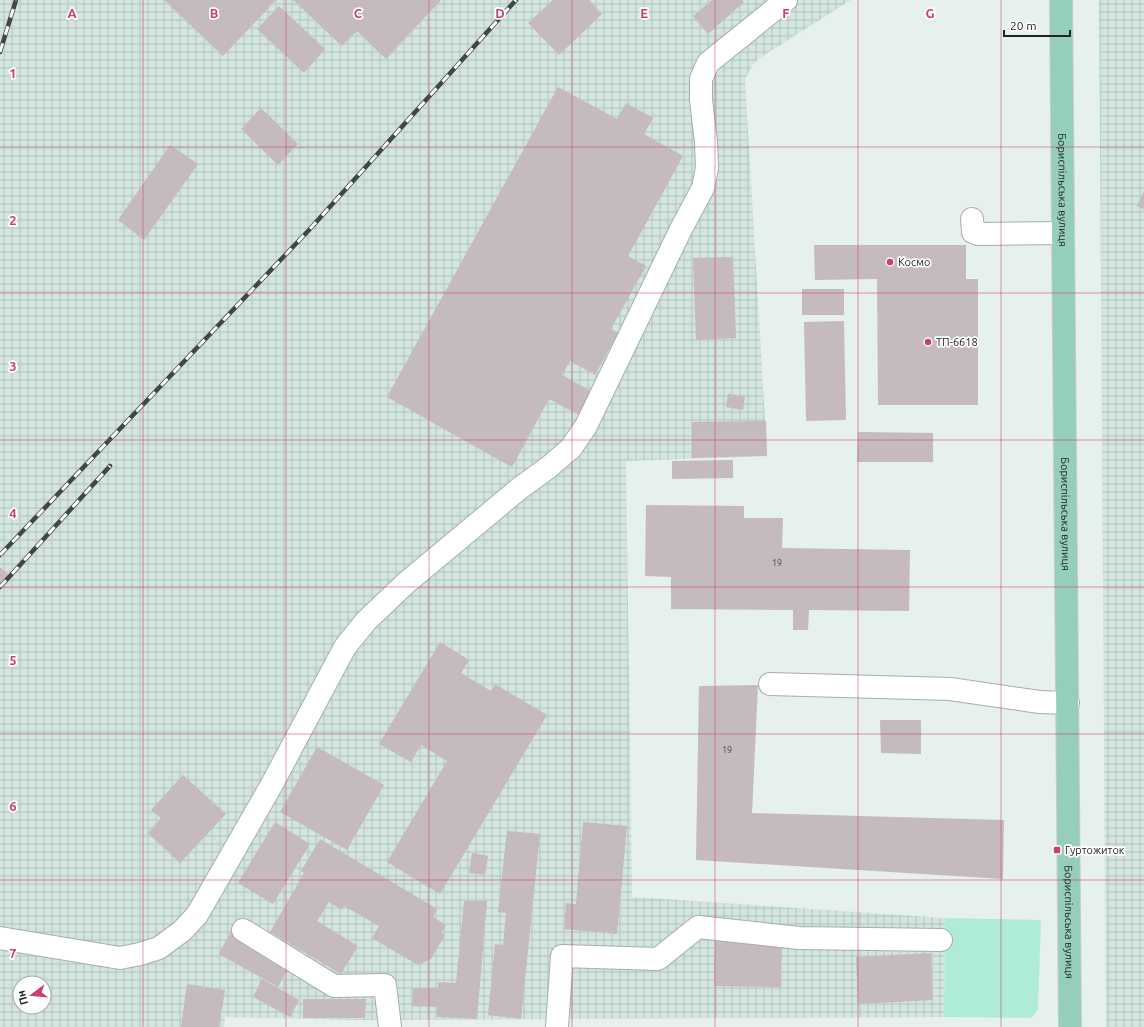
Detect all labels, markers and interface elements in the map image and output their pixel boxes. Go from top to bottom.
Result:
text: A [67,6,77,20]
text: B [210,6,219,20]
text: C [354,6,363,20]
text: D [495,6,505,20]
text: E [640,6,648,20]
text: F [782,6,790,20]
text: G [926,6,935,20]
scale bar [1004,12,1070,38]
text: 20 m [1010,19,1037,32]
text: 1 [9,66,17,80]
street label: Бориспільська вулиця [1056,133,1069,247]
text: 2 [9,213,17,227]
place label: Космо [898,256,931,268]
marker: Космо [885,257,895,267]
place label: ТП-6618 [936,336,978,348]
marker: ТП-6618 [923,337,933,347]
text: 3 [9,359,17,373]
street label: Бориспільська вулиця [1059,457,1072,571]
text: 4 [9,506,17,520]
house number: 19 [772,558,782,568]
text: 5 [9,653,17,667]
house number: 19 [722,745,732,755]
text: 6 [9,799,17,813]
place label: Гуртожиток [1065,844,1125,856]
marker: Гуртожиток [1052,845,1062,855]
street label: Бориспільська вулиця [1063,865,1076,979]
text: 7 [9,946,17,960]
north arrow [12,975,52,1015]
text: Пн [15,989,30,1006]

